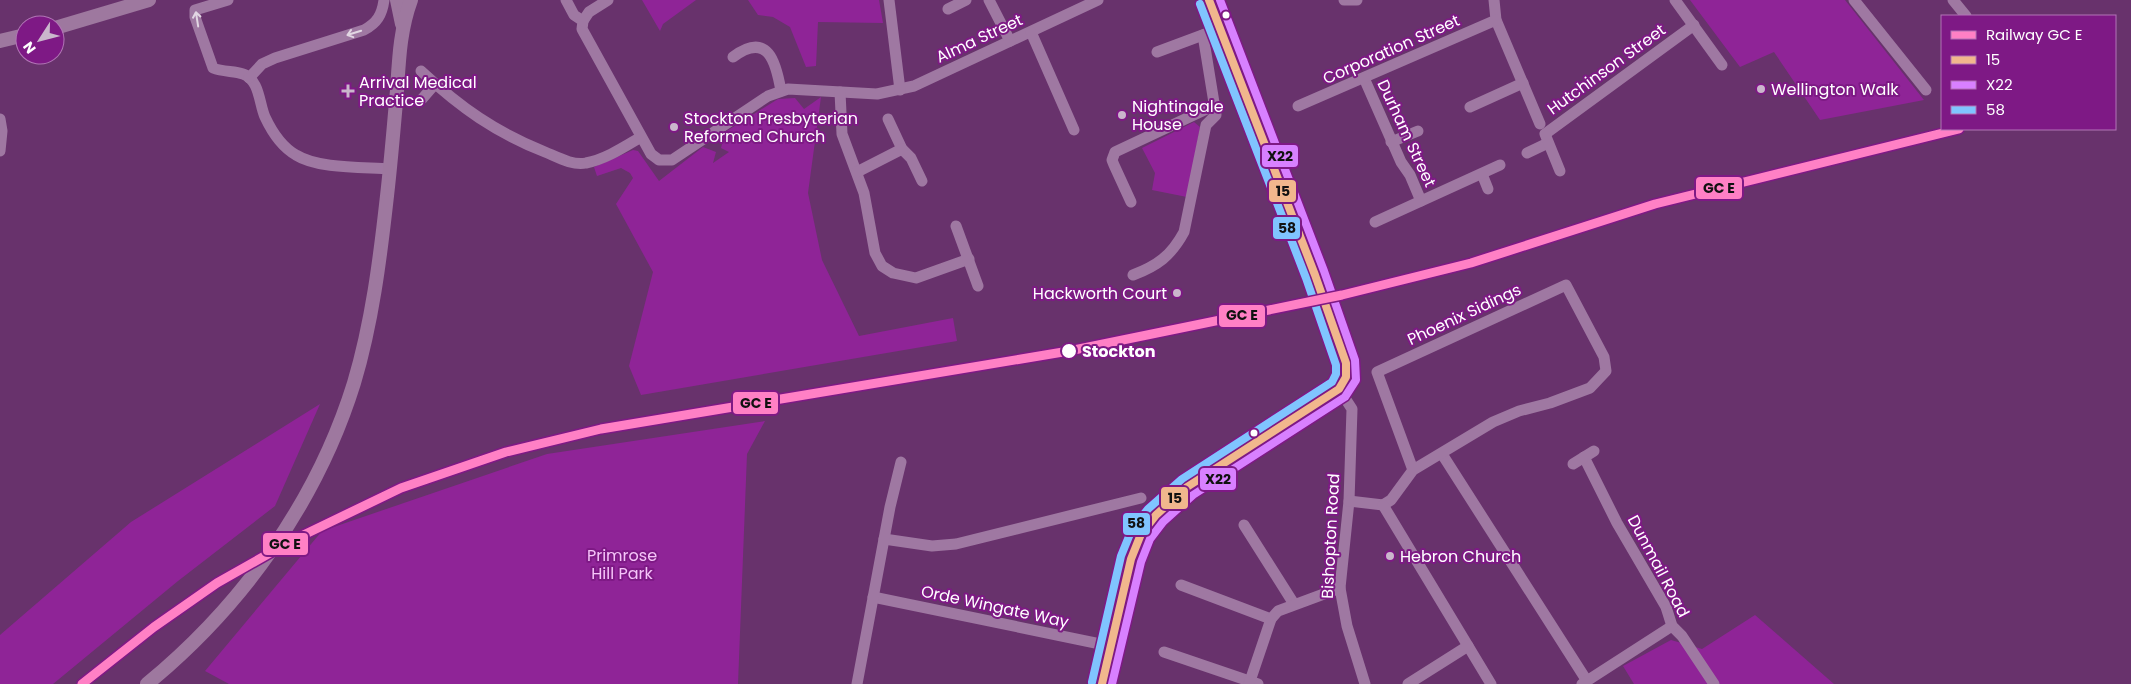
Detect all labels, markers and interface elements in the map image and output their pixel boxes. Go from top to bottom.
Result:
street label: Alma Street [932,8,1026,69]
street label: Corporation Street [1319,9,1464,90]
unlabelled marker [1221,10,1231,20]
one-way arrow [191,12,201,28]
north arrow [15,15,65,65]
legend [1941,15,2116,130]
street label: Hutchinson Street [1542,18,1670,120]
text: Railway GC E [1986,24,2082,45]
one-way arrow [347,29,363,39]
text: N [18,38,41,58]
text: 15 [1986,49,2000,70]
place label: Arrival Medical Practice [359,71,477,112]
text: X22 [1986,74,2013,95]
street label: Durham Street [1372,76,1442,191]
place label: Wellington Walk [1771,78,1899,101]
marker: Wellington Walk [1755,83,1767,95]
marker: Arrival Medical Practice [341,84,355,98]
place label: Nightingale House [1132,95,1224,136]
text: 58 [1986,99,2005,120]
place label: Stockton Presbyterian Reformed Church [684,107,858,148]
marker: Nightingale House [1116,109,1128,121]
marker: Stockton Presbyterian Reformed Church [668,121,680,133]
line badge: X22 [1261,144,1299,168]
text: X22 [1267,146,1293,166]
line badge: GC E [1695,176,1743,200]
text: GC E [1703,178,1735,198]
line badge: 15 [1268,179,1297,203]
text: 15 [1276,181,1290,201]
line badge: 58 [1272,216,1301,240]
text: 58 [1278,218,1296,238]
street label: Phoenix Sidings [1403,278,1525,351]
place label: Hackworth Court [1033,282,1167,305]
marker: Hackworth Court [1171,287,1183,299]
line badge: GC E [1218,304,1266,328]
text: GC E [1226,305,1258,325]
place label: Stockton [1082,340,1156,363]
marker: Stockton [1060,342,1078,360]
line badge: GC E [732,391,779,415]
text: GC E [740,393,772,413]
unlabelled marker [1249,428,1259,438]
line badge: X22 [1199,467,1237,491]
text: X22 [1205,469,1231,489]
street label: Bishopton Road [1316,473,1345,599]
line badge: 15 [1160,486,1189,510]
text: 15 [1168,488,1182,508]
street label: Dunmail Road [1622,511,1695,621]
line badge: 58 [1122,512,1151,536]
text: 58 [1127,513,1145,533]
line badge: GC E [262,532,309,556]
text: GC E [269,534,301,554]
park label: Primrose Hill Park [587,544,657,585]
place label: Hebron Church [1400,545,1521,568]
marker: Hebron Church [1384,550,1396,562]
street label: Orde Wingate Way [919,580,1071,633]

